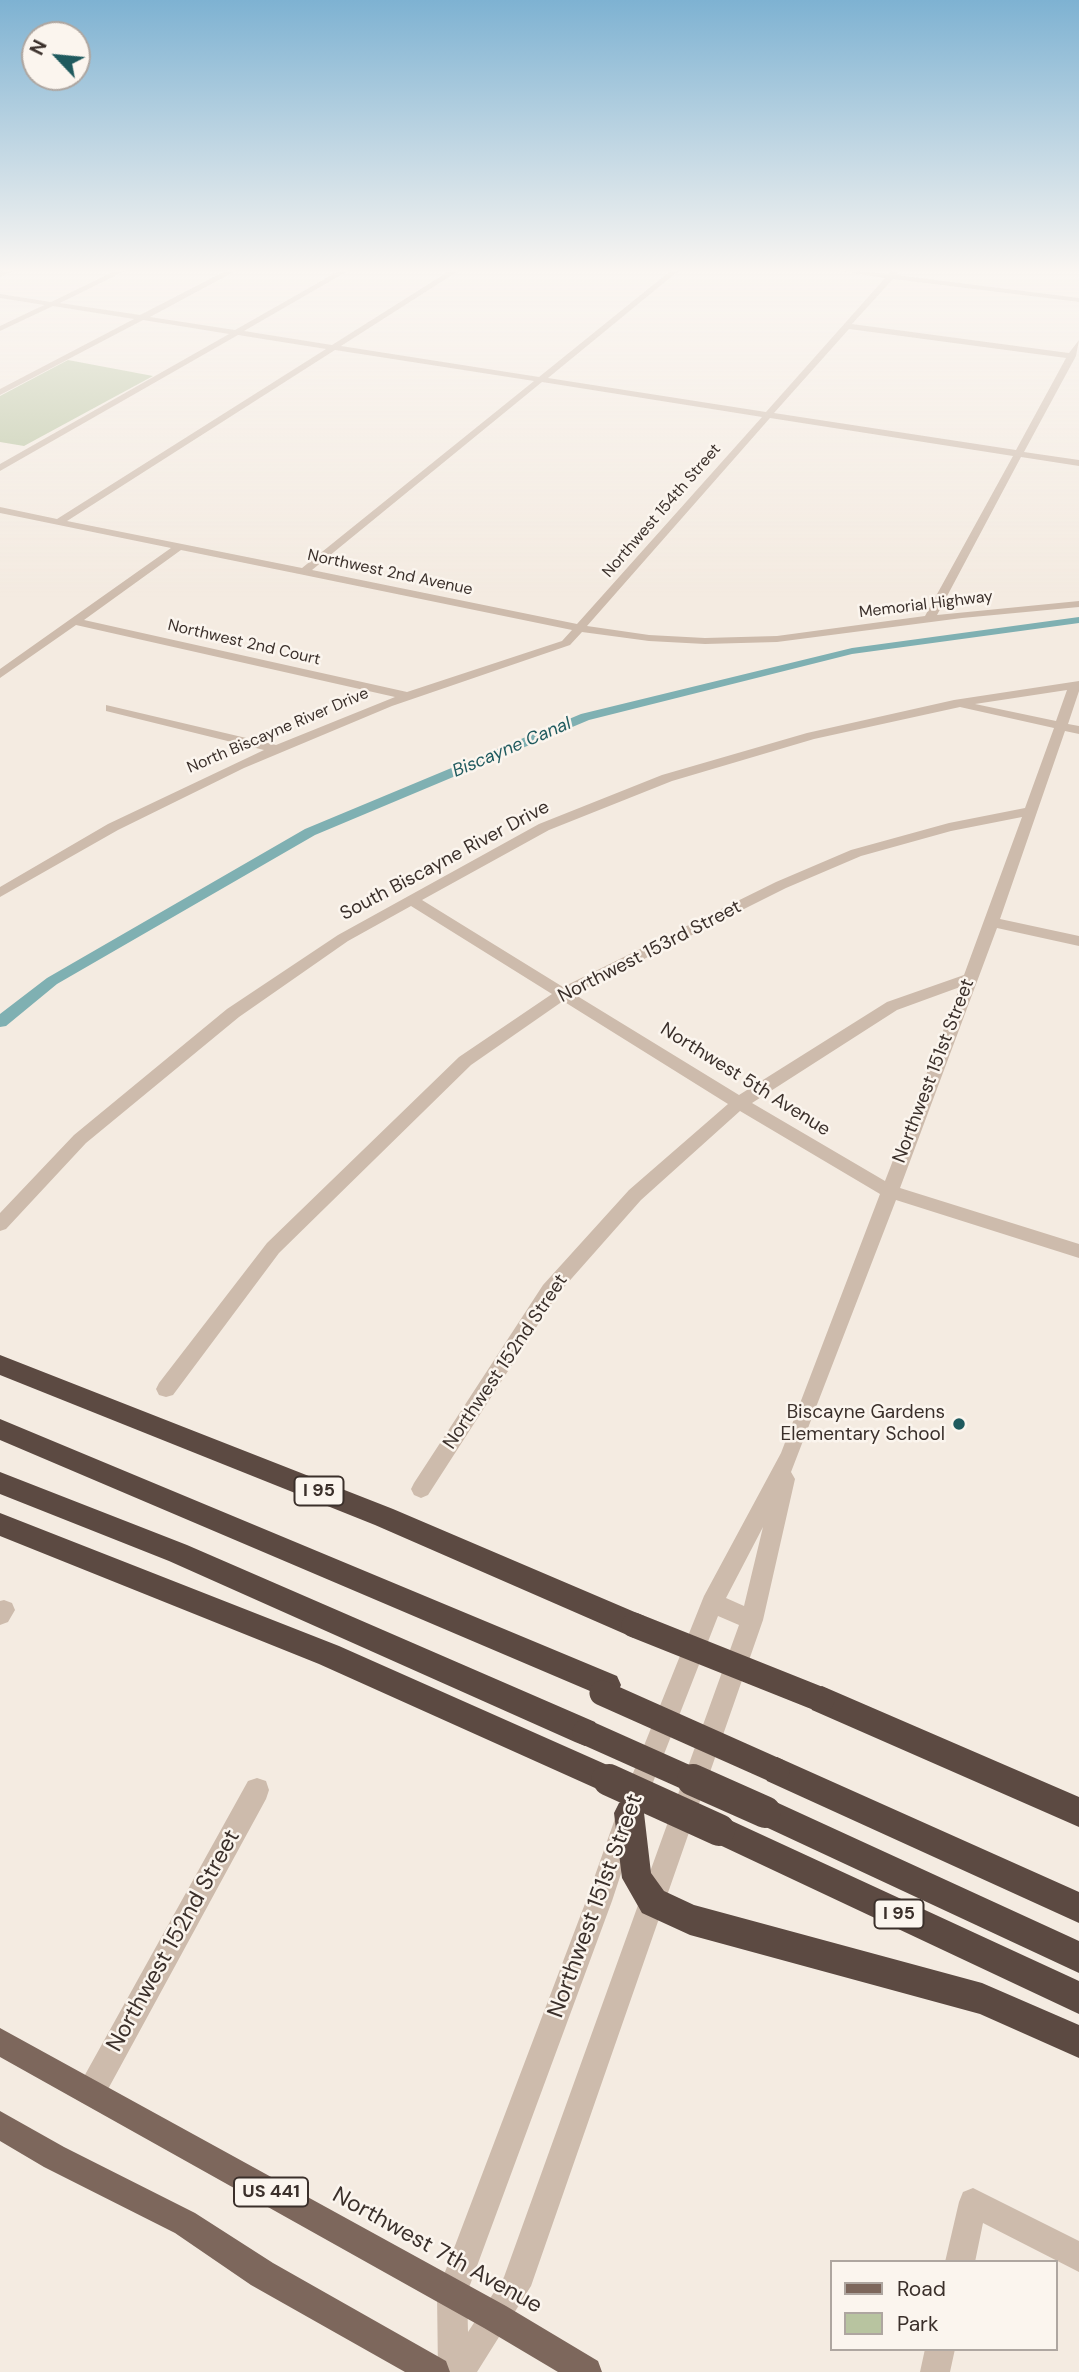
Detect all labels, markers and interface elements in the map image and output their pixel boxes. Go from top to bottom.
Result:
north arrow [21,21,91,91]
text: N [24,36,53,59]
street label: Northwest 154th Street [599,440,725,582]
street label: Northwest 2nd Avenue [306,546,474,600]
street label: Memorial Highway [858,587,994,623]
street label: Northwest 2nd Court [166,616,322,670]
street label: North Biscayne River Drive [184,684,372,778]
water label: Biscayne Canal [449,713,575,783]
street label: South Biscayne River Drive [337,796,553,926]
street label: Northwest 153rd Street [555,896,745,1008]
street label: Northwest 151st Street [888,976,980,1166]
street label: Northwest 5th Avenue [656,1018,834,1142]
street label: Northwest 152nd Street [439,1270,573,1454]
place label: Biscayne Gardens Elementary School [781,1402,945,1446]
marker: Biscayne Gardens Elementary School [951,1416,967,1432]
road number: I 95 [294,1476,344,1506]
street label: Northwest 151st Street [543,1790,649,2022]
street label: Northwest 152nd Street [101,1825,247,2057]
road number: I 95 [874,1900,923,1928]
road number: US 441 [234,2178,308,2206]
street label: Northwest 7th Avenue [327,2182,547,2320]
legend [830,2260,1058,2351]
text: Road [897,2275,946,2303]
text: Park [897,2310,938,2338]

